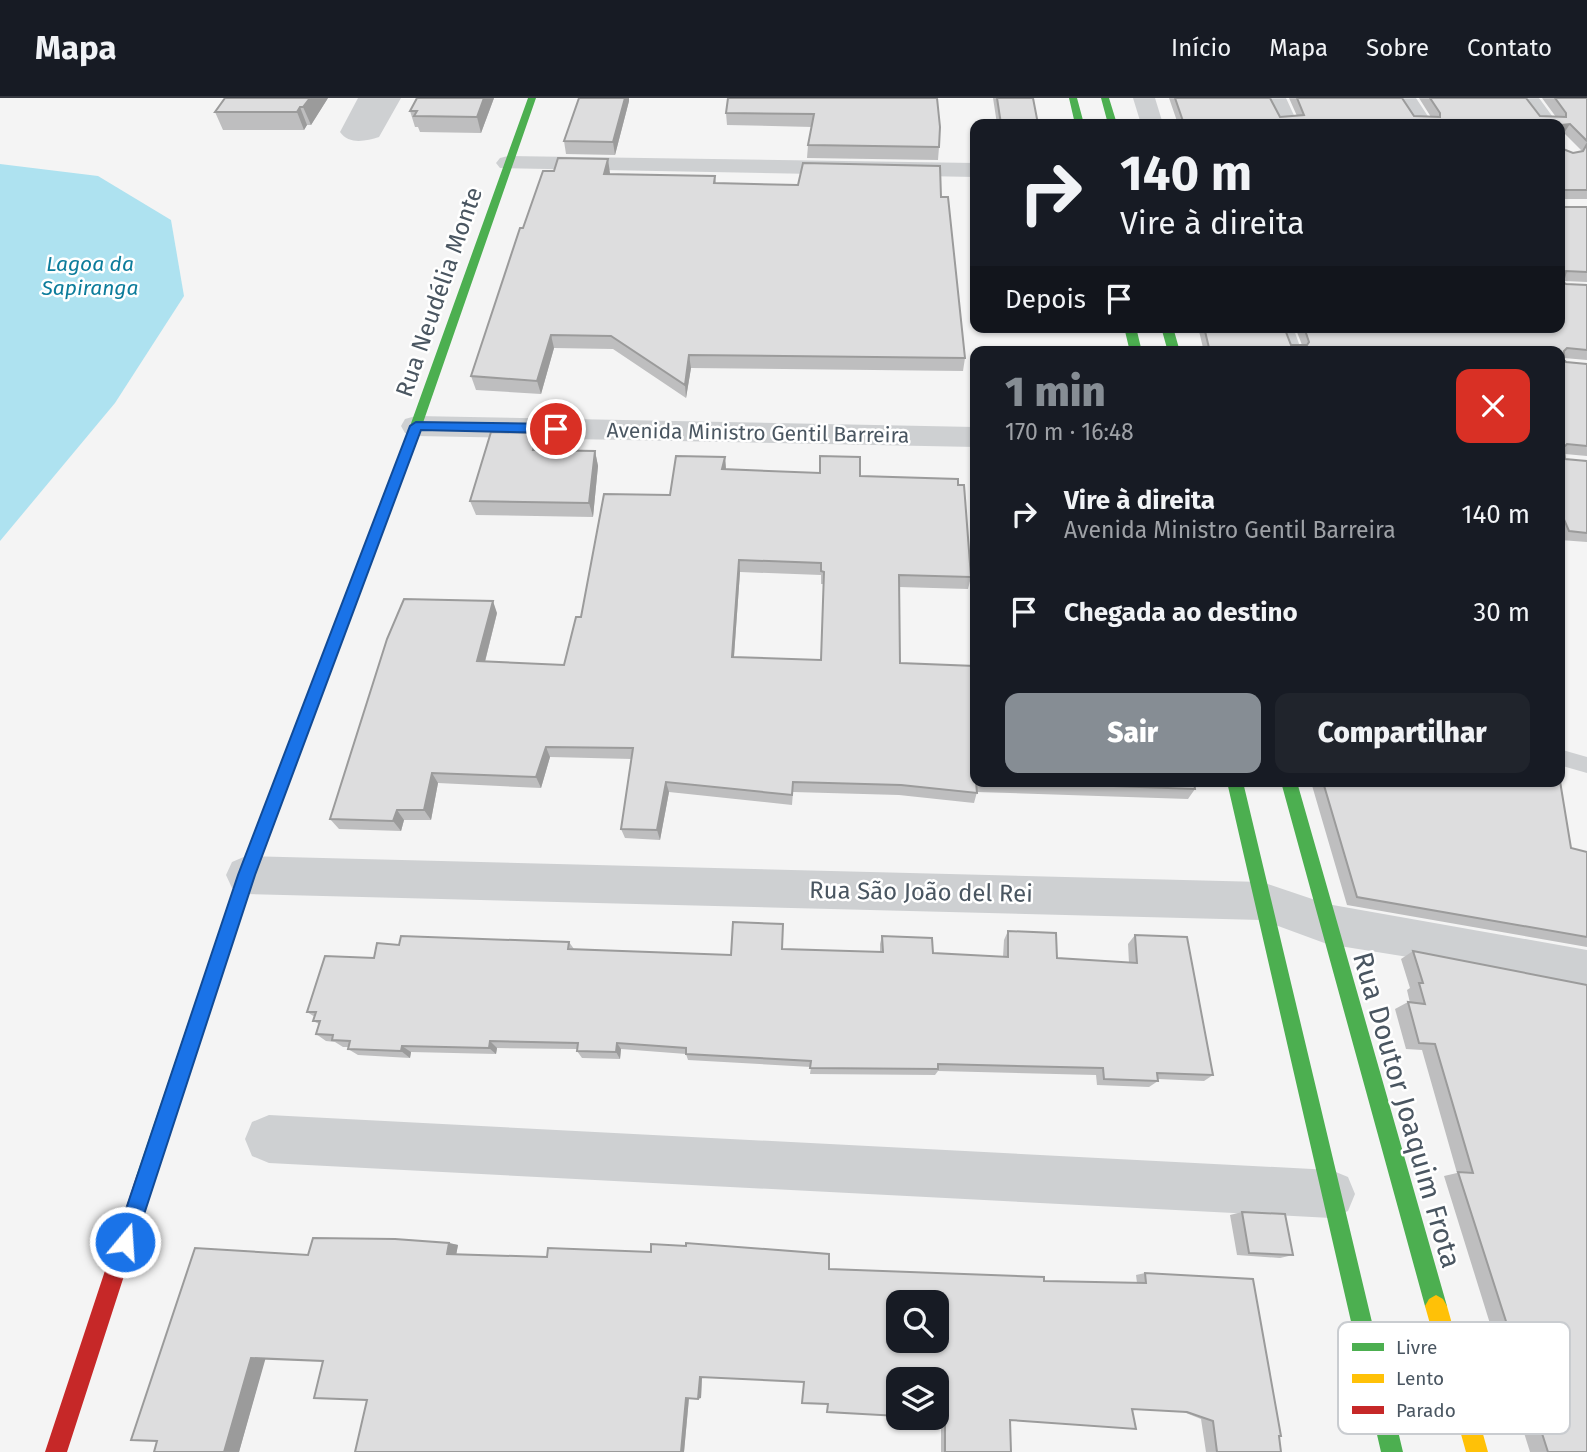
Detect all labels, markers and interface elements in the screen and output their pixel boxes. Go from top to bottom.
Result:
text: Mapa [35,28,116,68]
text: Início [1171,34,1231,62]
text: Mapa [1269,34,1328,62]
text: Sobre [1366,34,1429,62]
text: Contato [1467,34,1552,62]
text: 140 m [1120,144,1252,203]
icon: right [1005,147,1096,238]
street label: Rua Neudélia Monte [390,183,488,401]
text: Vire à direita [1120,204,1305,242]
water label: Lagoa da Sapiranga [41,251,138,301]
icon: arrive [1100,280,1138,318]
text: Depois [1005,284,1086,315]
text: 1 min [1005,367,1106,417]
button: close [1456,369,1530,443]
pin [526,399,586,459]
icon: arrive [537,410,575,448]
street label: Avenida Ministro Gentil Barreira [606,417,910,449]
text: 170 m · 16:48 [1005,418,1134,446]
text: Vire à direita [1064,485,1215,516]
icon: right [1005,495,1043,533]
text: 140 m [1461,499,1530,530]
text: Avenida Ministro Gentil Barreira [1064,516,1396,544]
icon: arrive [1005,593,1043,631]
text: Chegada ao destino [1064,597,1298,628]
text: 30 m [1473,597,1530,628]
button: Sair [1005,693,1261,773]
button: Compartilhar [1275,693,1530,773]
street label: Rua São João del Rei [809,876,1033,908]
street label: Rua Doutor Joaquim Frota [1346,948,1468,1272]
position arrow [88,1205,162,1279]
map controls [886,1290,949,1430]
button: search [886,1290,949,1353]
legend [1338,1322,1570,1434]
text: Livre [1396,1336,1437,1359]
button: layers [886,1367,949,1430]
text: Lento [1396,1367,1444,1390]
text: Parado [1396,1399,1456,1422]

